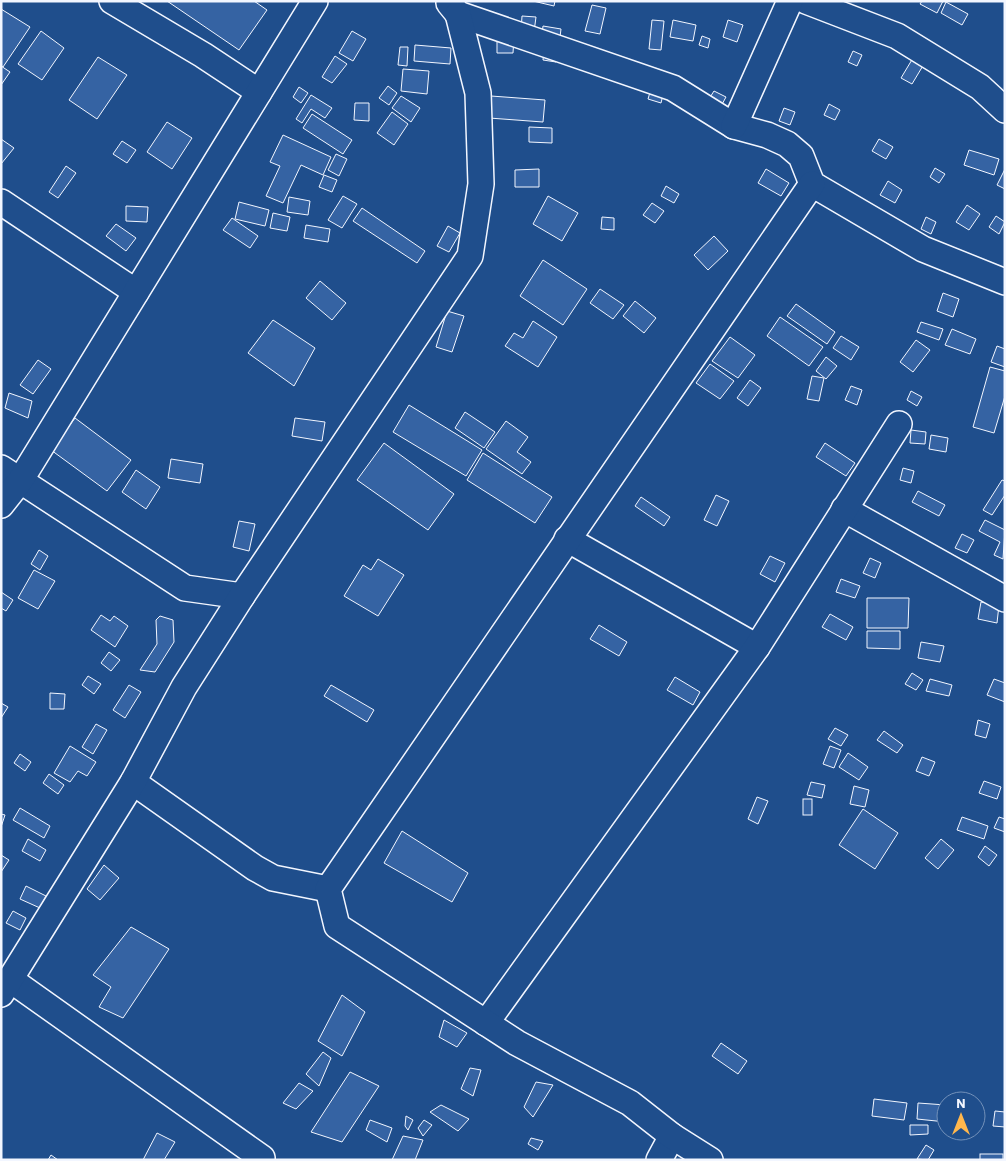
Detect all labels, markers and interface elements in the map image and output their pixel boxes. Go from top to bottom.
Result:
north arrow [936,1091,986,1141]
text: N [956,1094,966,1111]

